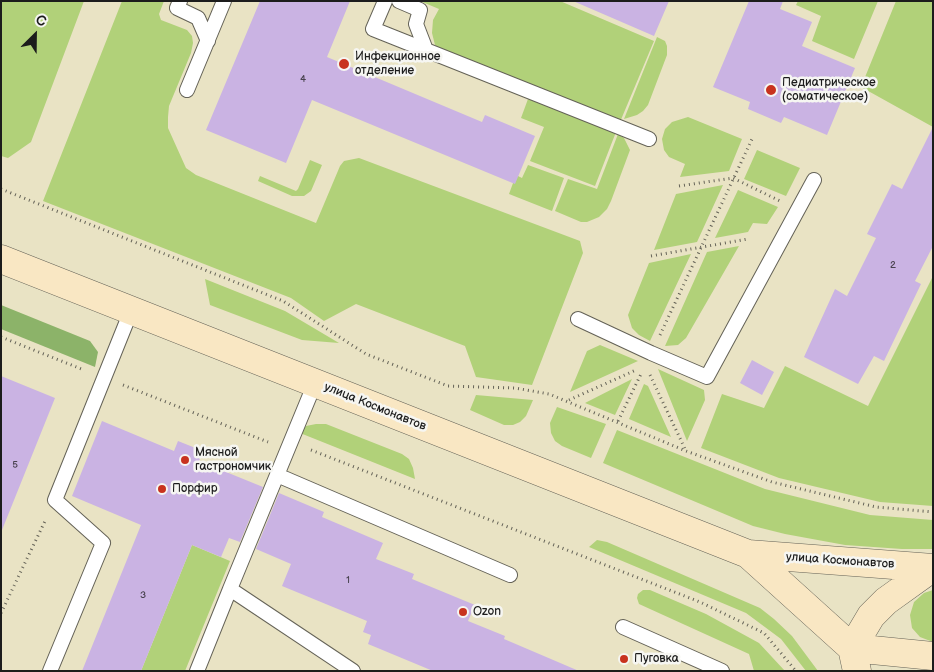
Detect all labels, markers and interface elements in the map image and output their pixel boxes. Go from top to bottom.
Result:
north arrow [10,10,60,60]
text: С [33,11,49,30]
place label: Инфекционное отделение [355,50,440,78]
marker: Инфекционное отделение [337,57,351,71]
house number: 4 [300,73,306,85]
place label: Педиатрическое (соматическое) [782,76,876,104]
marker: Педиатрическое (соматическое) [764,83,778,97]
house number: 2 [890,259,896,271]
street label: улица Космонавтов [322,380,428,434]
place label: Мясной гастрономчик [195,446,271,474]
marker: Мясной гастрономчик [179,454,191,466]
house number: 5 [12,459,18,471]
place label: Порфир [172,482,218,496]
marker: Порфир [156,483,168,495]
street label: улица Космонавтов [785,550,895,572]
house number: 1 [346,574,350,586]
house number: 3 [140,589,146,601]
place label: Ozon [473,605,501,619]
marker: Ozon [457,606,469,618]
place label: Пуговка [634,652,679,666]
marker: Пуговка [618,653,630,665]

